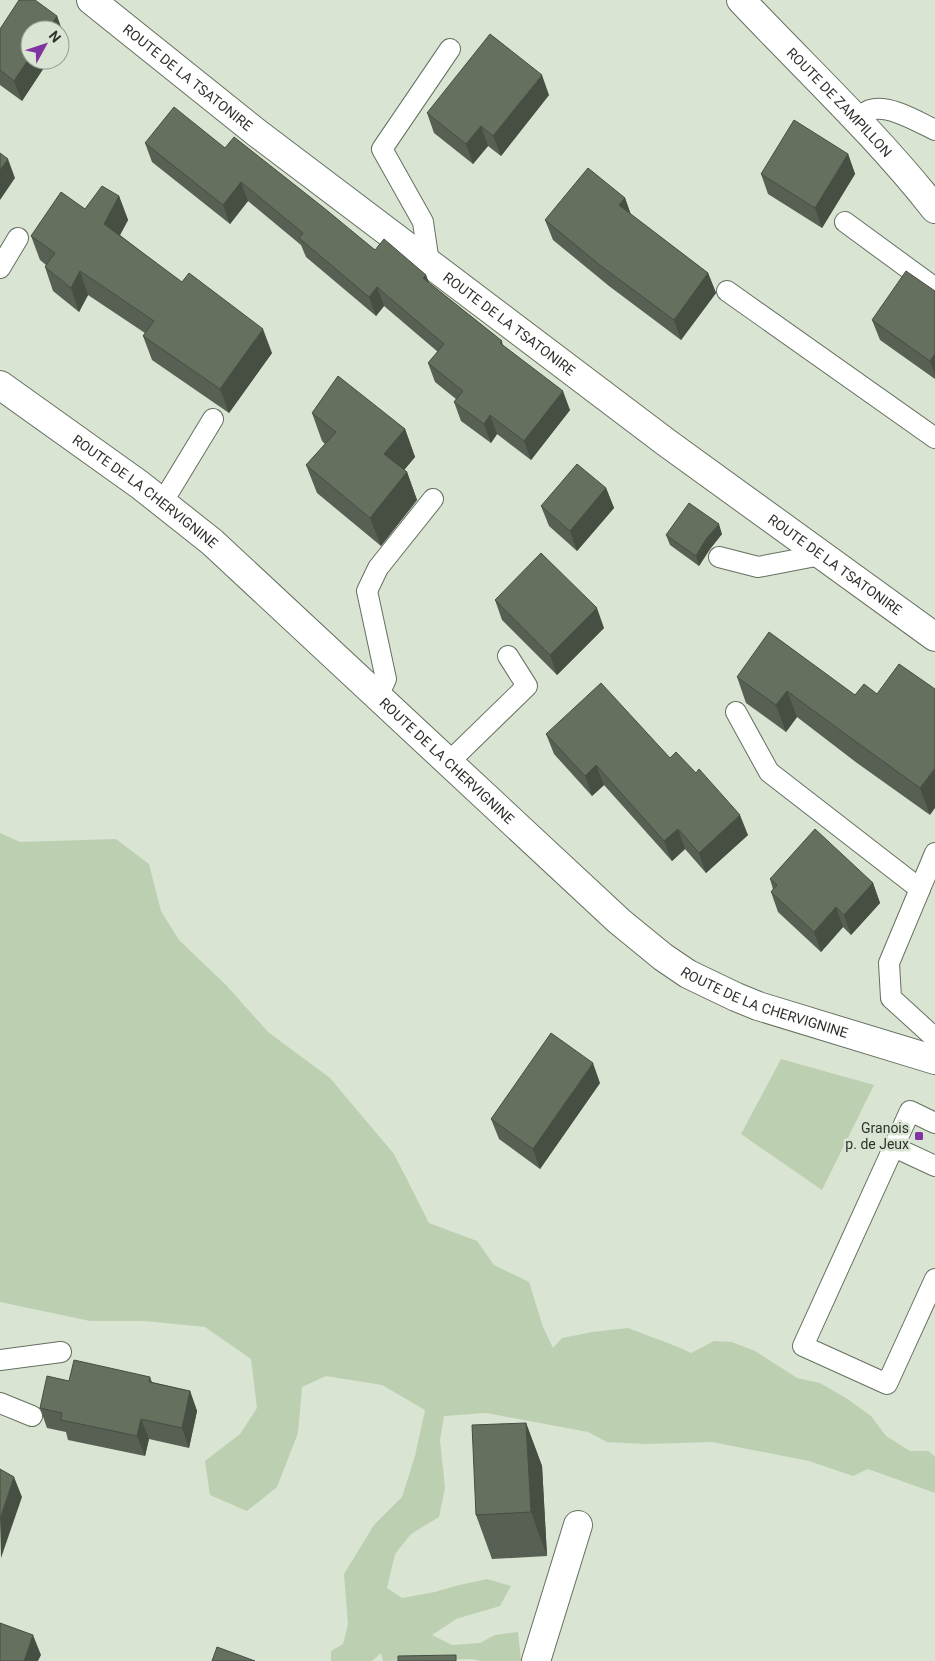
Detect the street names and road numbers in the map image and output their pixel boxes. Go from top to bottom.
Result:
street label: ROUTE DE LA TSATONIRE [120,21,256,134]
street label: ROUTE DE ZAMPILLON [784,45,895,160]
street label: ROUTE DE LA TSATONIRE [440,269,578,379]
street label: ROUTE DE LA CHERVIGNINE [69,431,221,551]
street label: ROUTE DE LA TSATONIRE [765,511,905,618]
street label: ROUTE DE LA CHERVIGNINE [377,694,518,827]
street label: ROUTE DE LA CHERVIGNINE [678,963,850,1041]

